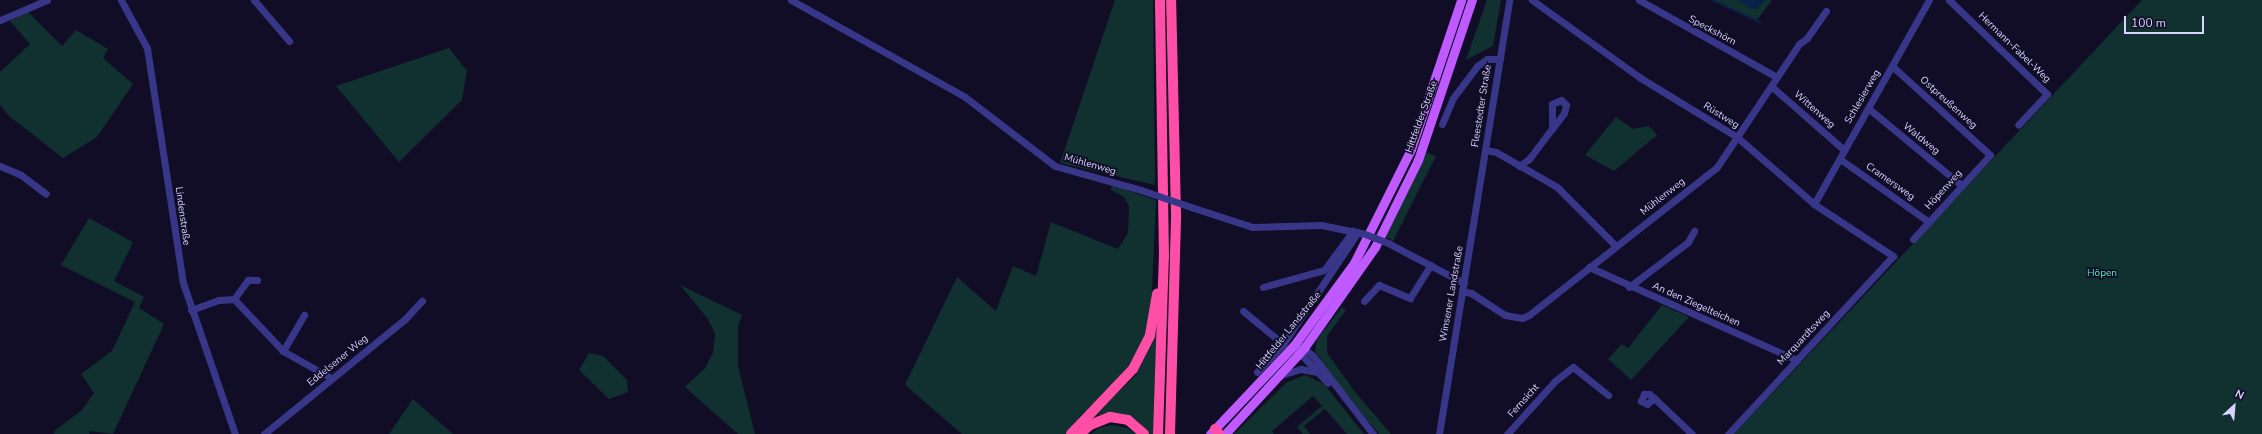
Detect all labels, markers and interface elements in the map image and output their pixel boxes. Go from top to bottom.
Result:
scale bar [2126,8,2206,34]
street label: Hermann-Fabel-Weg [1975,10,2053,86]
street label: Speckshörn [1686,13,1738,49]
text: 100 m [2131,15,2166,31]
street label: Fleestedter Straße [1470,64,1494,148]
street label: Schlesierweg [1843,68,1883,126]
street label: Ostpreußenweg [1917,74,1979,132]
street label: Hittfelder Straße [1403,79,1441,155]
street label: Wittenweg [1791,89,1837,131]
street label: Rüstweg [1701,100,1741,132]
street label: Waldweg [1900,120,1942,158]
street label: Mühlenweg [1063,152,1117,178]
street label: Cramersweg [1863,161,1917,203]
street label: Höpenweg [1923,168,1965,212]
street label: Mühlenweg [1638,176,1688,218]
street label: Lindenstraße [172,186,192,246]
street label: Winsener Landstraße [1438,245,1466,343]
park label: Höpen [2087,268,2117,280]
street label: An den Ziegelteichen [1650,280,1742,330]
street label: Hittfelder Landstraße [1254,290,1324,372]
street label: Marquardtsweg [1775,308,1833,368]
street label: Eddelsener Weg [305,333,371,389]
street label: Fernsicht [1506,382,1542,420]
north arrow [2214,386,2254,426]
text: N [2232,386,2246,403]

